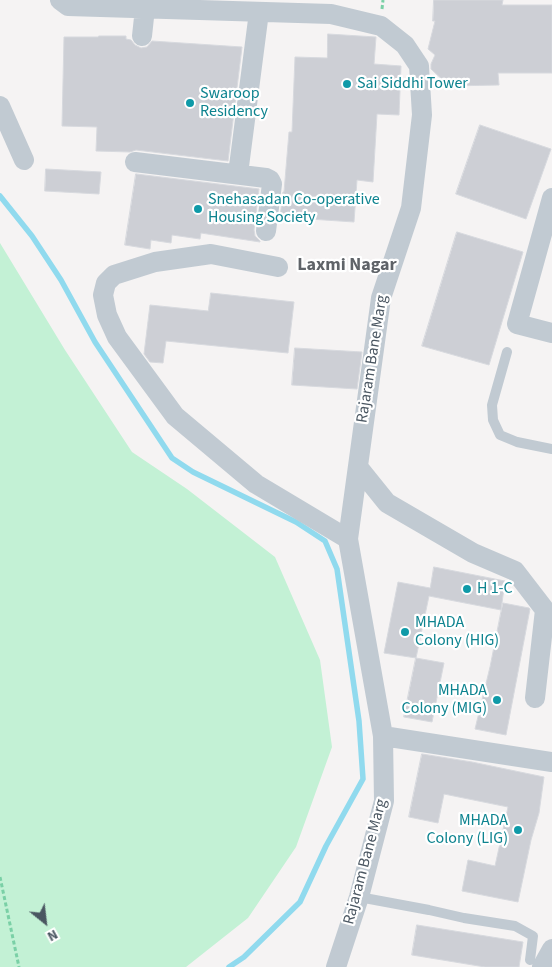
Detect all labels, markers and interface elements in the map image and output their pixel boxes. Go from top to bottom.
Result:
place label: Sai Siddhi Tower [357,74,468,94]
marker: Sai Siddhi Tower [341,78,353,90]
place label: Swaroop Residency [200,84,268,122]
marker: Swaroop Residency [184,97,196,109]
place label: Snehasadan Co-operative Housing Society [208,190,380,228]
marker: Snehasadan Co-operative Housing Society [192,203,204,215]
district label: Laxmi Nagar [297,255,397,277]
street label: Rajaram Bane Marg [353,294,393,424]
place label: H 1-C [477,579,513,599]
marker: H 1-C [461,583,473,595]
place label: MHADA Colony (HIG) [415,613,499,651]
marker: MHADA Colony (HIG) [399,626,411,638]
place label: MHADA Colony (MIG) [402,681,487,719]
marker: MHADA Colony (MIG) [491,694,503,706]
street label: Rajaram Bane Marg [340,797,392,927]
place label: MHADA Colony (LIG) [426,811,508,849]
marker: MHADA Colony (LIG) [512,824,524,836]
north arrow [20,897,70,947]
text: N [43,924,61,946]

